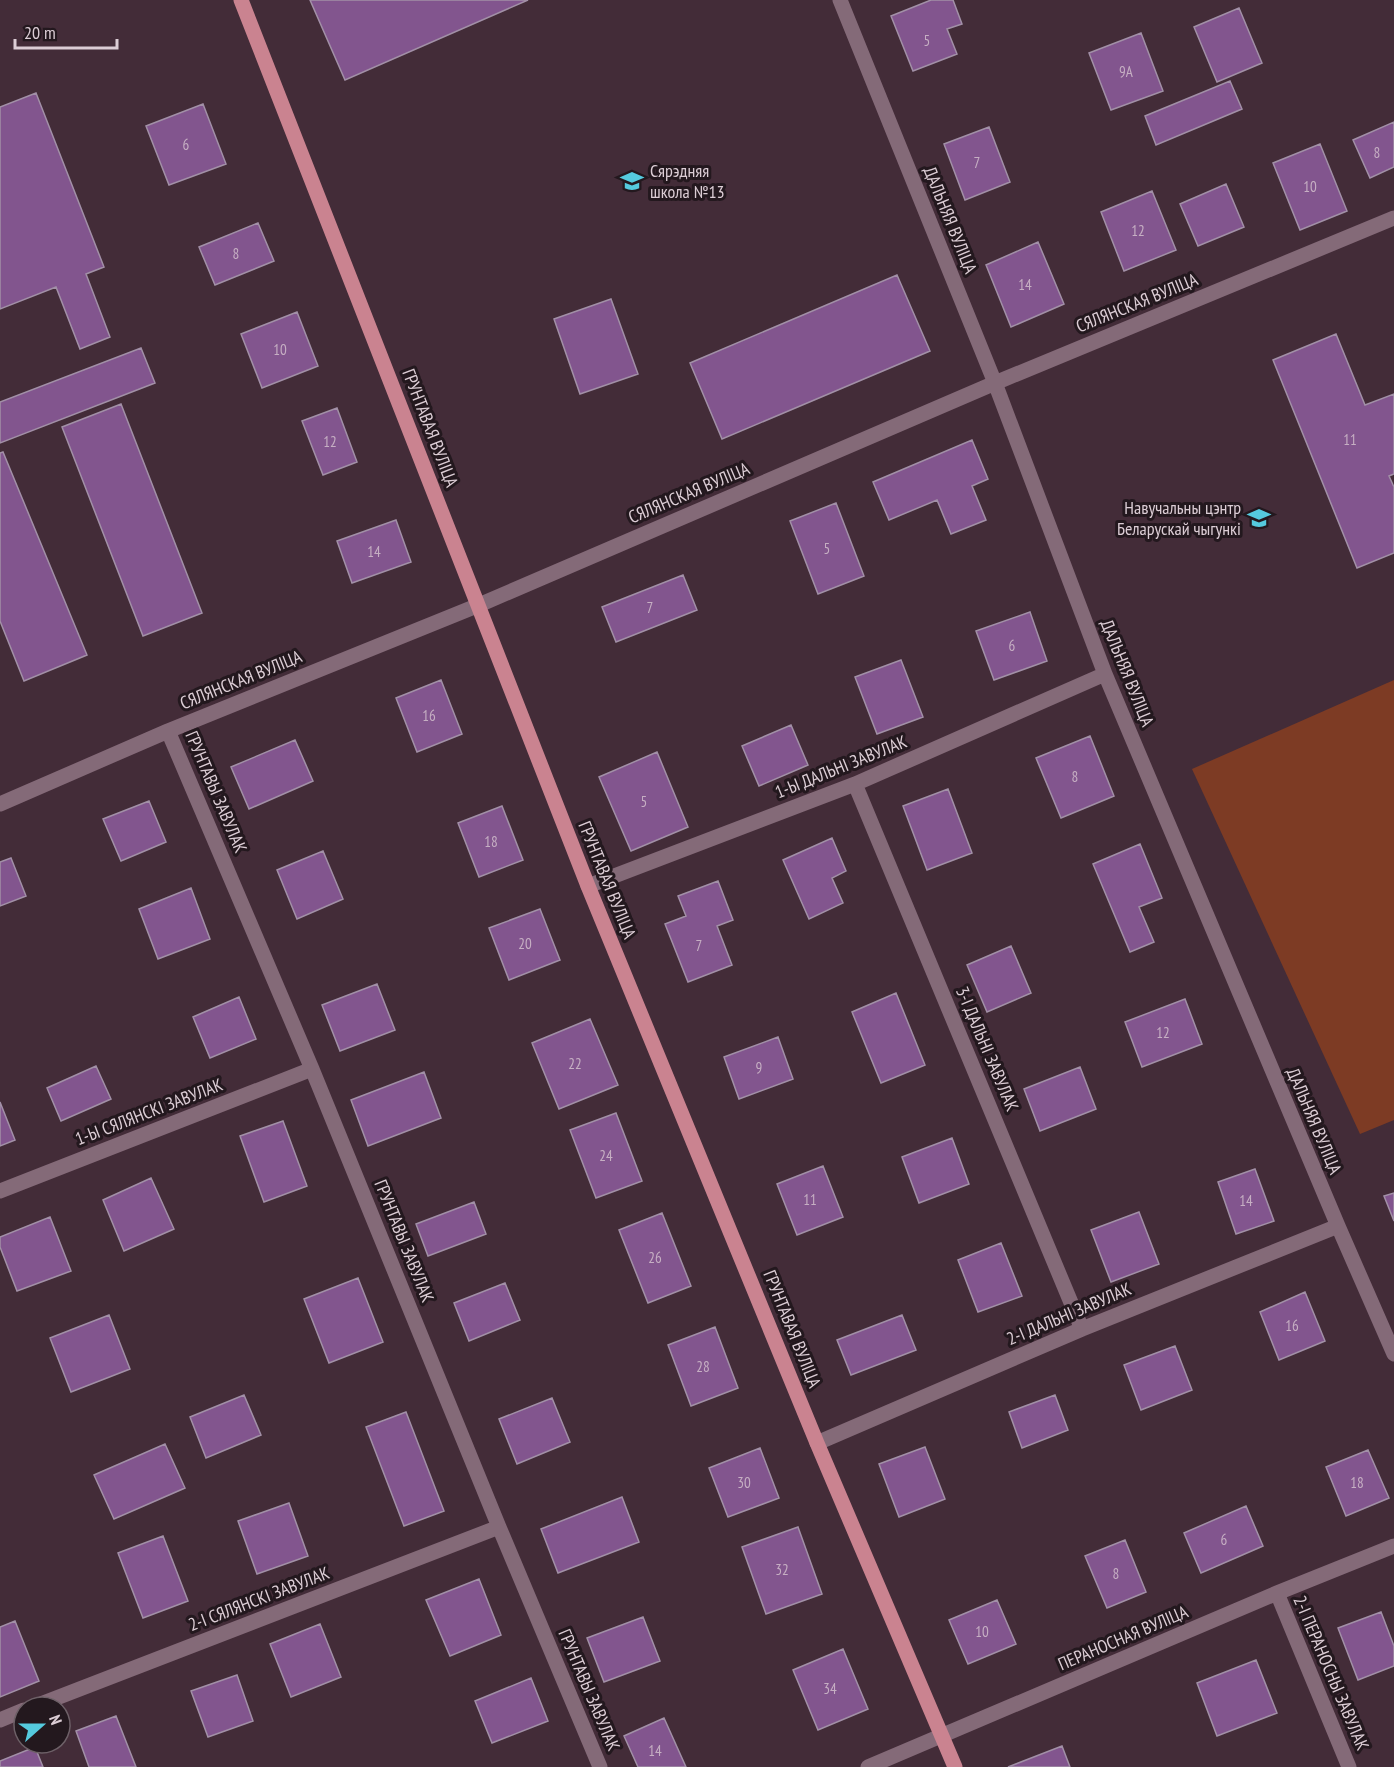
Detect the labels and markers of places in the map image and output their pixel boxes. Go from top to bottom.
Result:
place label: Сярэдняя школа №13 [650,159,725,203]
school or university icon: Сярэдняя школа №13 [619,168,645,194]
place label: Навучальны цэнтр Беларускай чыгункі [1117,496,1241,540]
school or university icon: Навучальны цэнтр Беларускай чыгункі [1246,505,1272,531]

